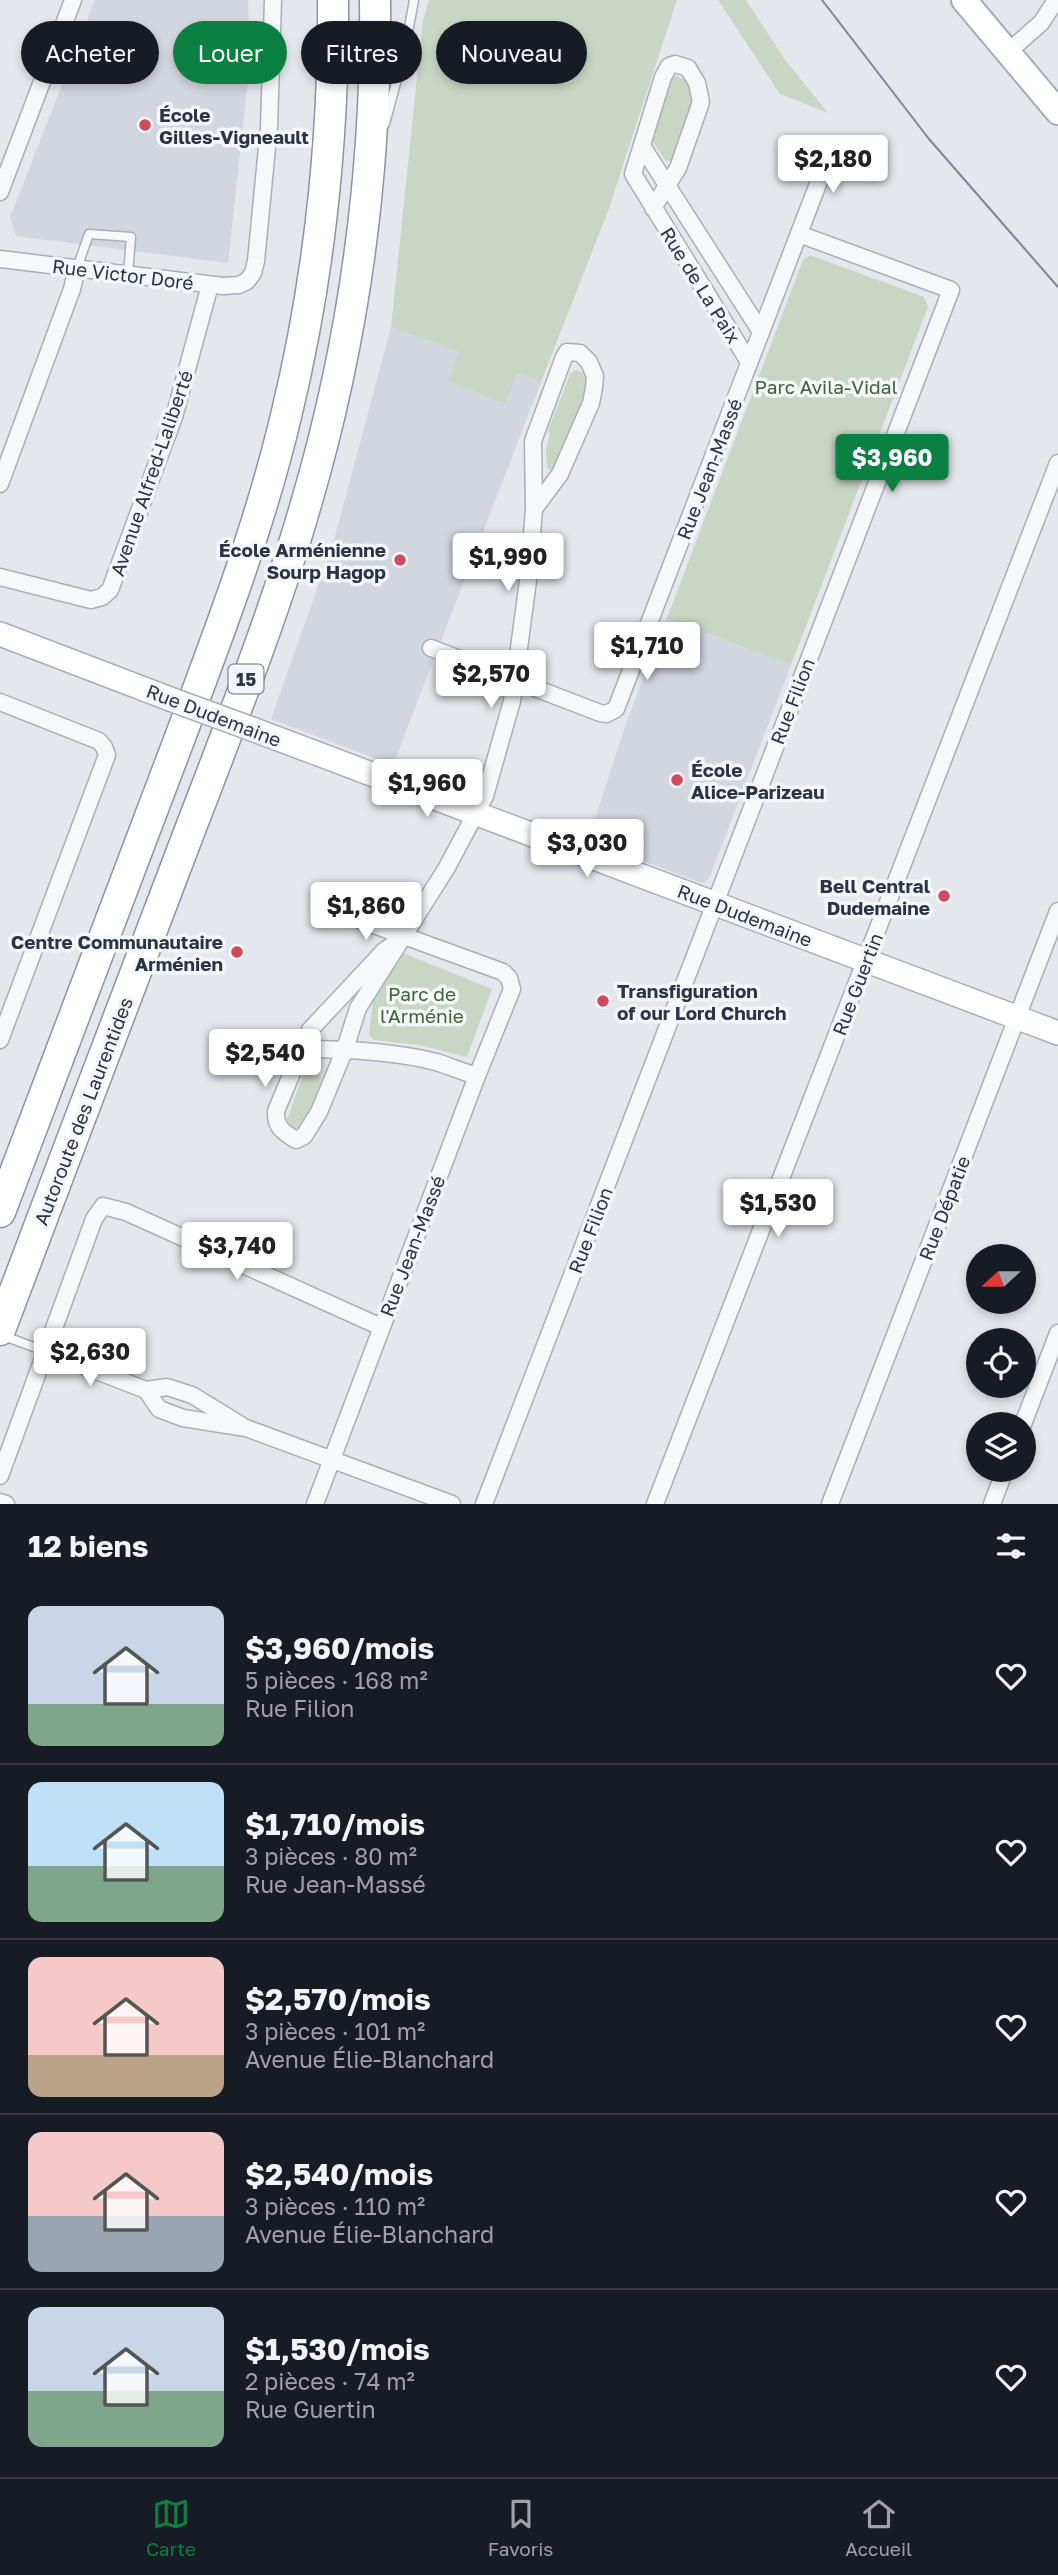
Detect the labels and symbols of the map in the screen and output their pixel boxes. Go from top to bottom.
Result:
place label: École Gilles-Vigneault [159,103,309,148]
marker: École Gilles-Vigneault [137,117,153,133]
pin: $2,180 [776,136,890,195]
street label: Rue de La Paix [656,223,746,347]
street label: Rue Victor Doré [51,254,195,294]
street label: Avenue Alfred-Laliberté [105,367,197,579]
park label: Parc Avila-Vidal [755,375,898,398]
street label: Rue Jean-Massé [672,395,746,543]
pin: $3,960 [835,434,949,494]
pin: $1,990 [451,534,565,593]
place label: École Arménienne Sourp Hagop [219,538,386,583]
marker: École Arménienne Sourp Hagop [392,552,408,568]
pin: $1,710 [590,622,704,682]
pin: $2,570 [434,650,548,710]
street label: Rue Filion [765,655,819,747]
road number: 15 [229,664,264,694]
street label: Rue Dudemaine [143,679,285,751]
place label: École Alice-Parizeau [691,758,824,803]
pin: $1,960 [370,760,484,819]
marker: École Alice-Parizeau [669,772,685,788]
pin: $3,030 [530,820,644,879]
place label: Bell Central Dudemaine [820,874,930,919]
street label: Rue Dudemaine [674,879,816,951]
pin: $1,860 [309,883,423,942]
marker: Bell Central Dudemaine [936,888,952,904]
place label: Centre Communautaire Arménien [11,930,223,975]
street label: Rue Guertin [827,930,887,1038]
marker: Centre Communautaire Arménien [229,944,245,960]
place label: Transfiguration of our Lord Church [617,979,787,1024]
park label: Parc de l'Arménie [380,982,464,1027]
marker: Transfiguration of our Lord Church [595,993,611,1009]
street label: Autoroute des Laurentides [29,994,137,1228]
pin: $2,540 [208,1030,322,1089]
street label: Rue Dépatie [914,1152,974,1264]
street label: Rue Jean-Massé [375,1172,449,1320]
pin: $1,530 [721,1180,835,1239]
street label: Rue Filion [563,1184,617,1276]
pin: $3,740 [180,1222,294,1282]
north arrow [966,1244,1036,1314]
pin: $2,630 [33,1328,147,1388]

